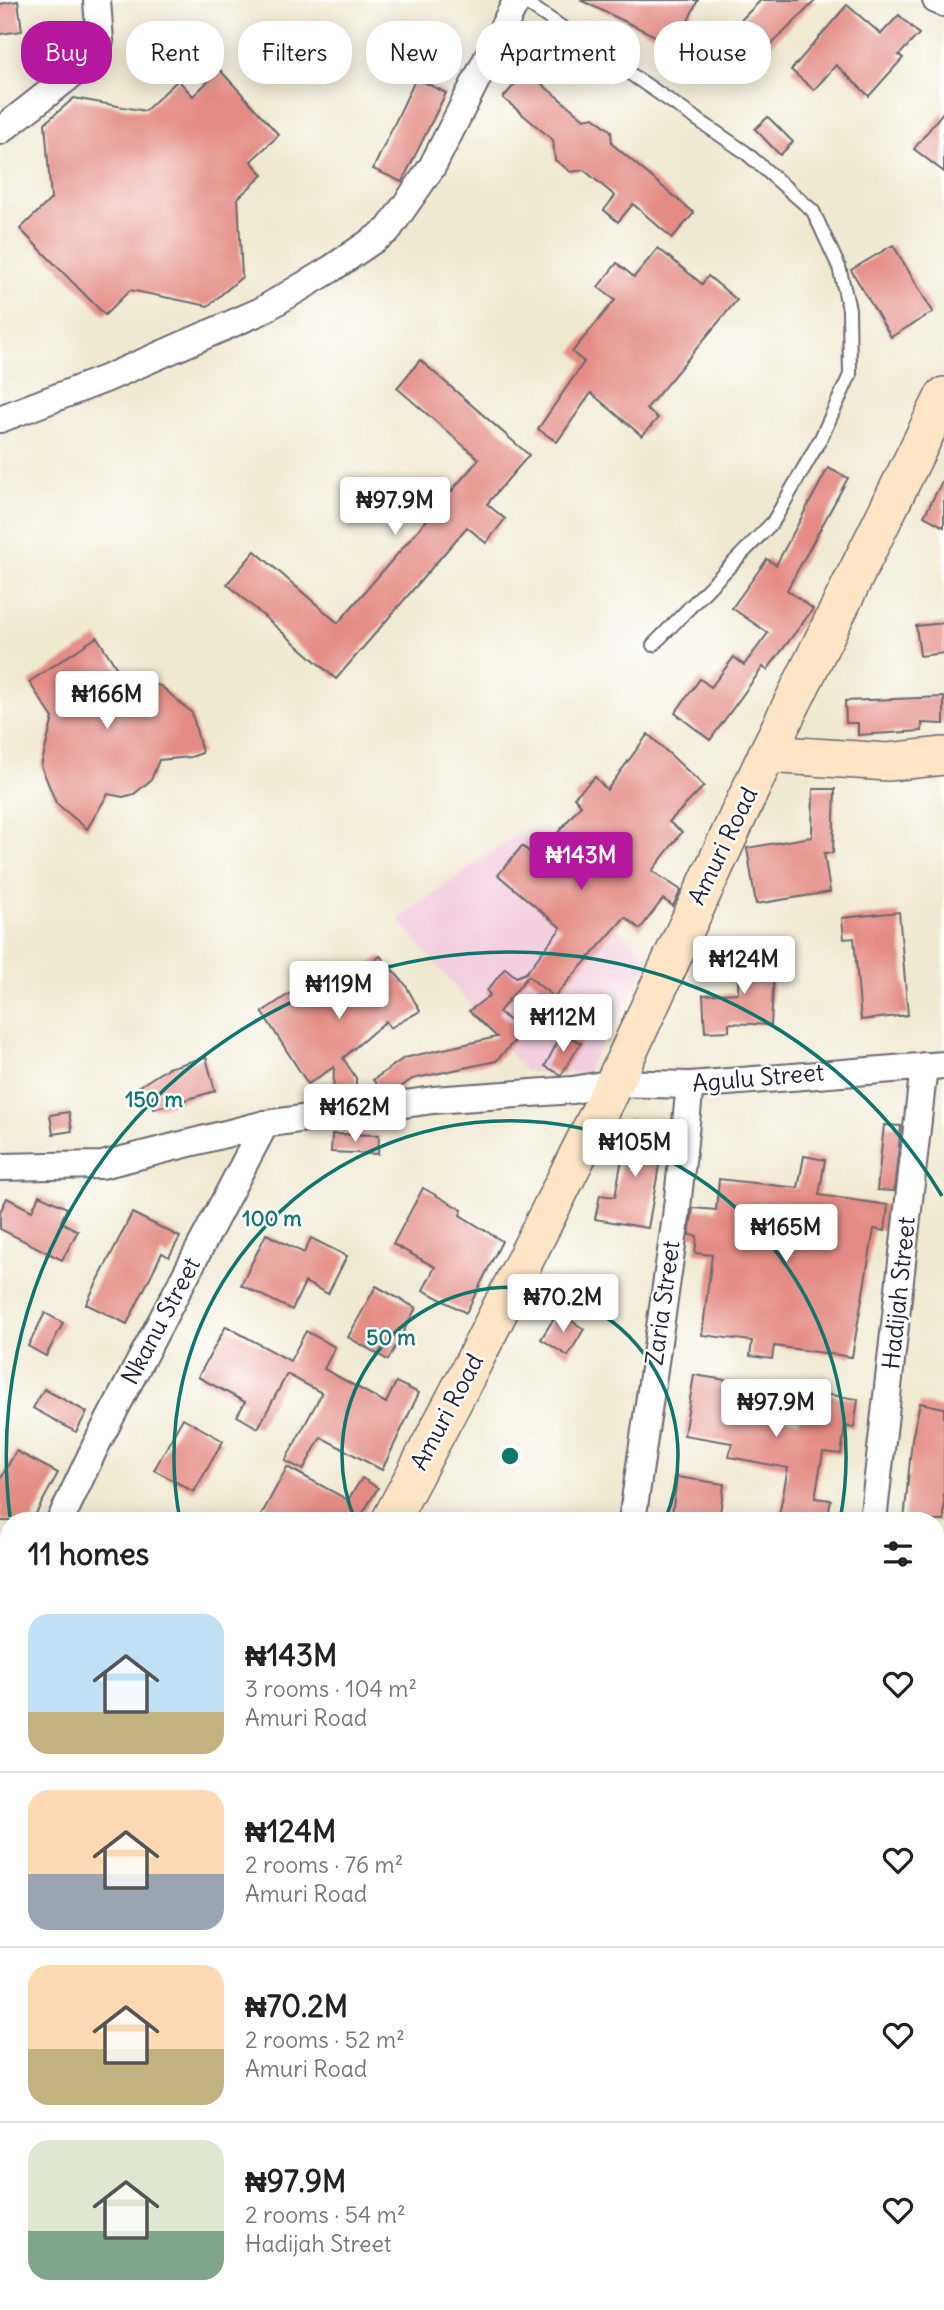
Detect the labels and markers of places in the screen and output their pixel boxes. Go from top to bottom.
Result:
pin: ₦97.9M [338,477,452,537]
pin: ₦166M [58,672,156,731]
pin: ₦143M [532,832,630,892]
pin: ₦124M [695,936,793,996]
pin: ₦119M [290,962,388,1021]
pin: ₦112M [514,995,612,1054]
pin: ₦162M [306,1084,404,1144]
pin: ₦105M [586,1120,684,1179]
pin: ₦165M [737,1204,835,1264]
pin: ₦70.2M [506,1274,620,1334]
pin: ₦97.9M [719,1380,833,1439]
centre of rings [498,1444,522,1468]

